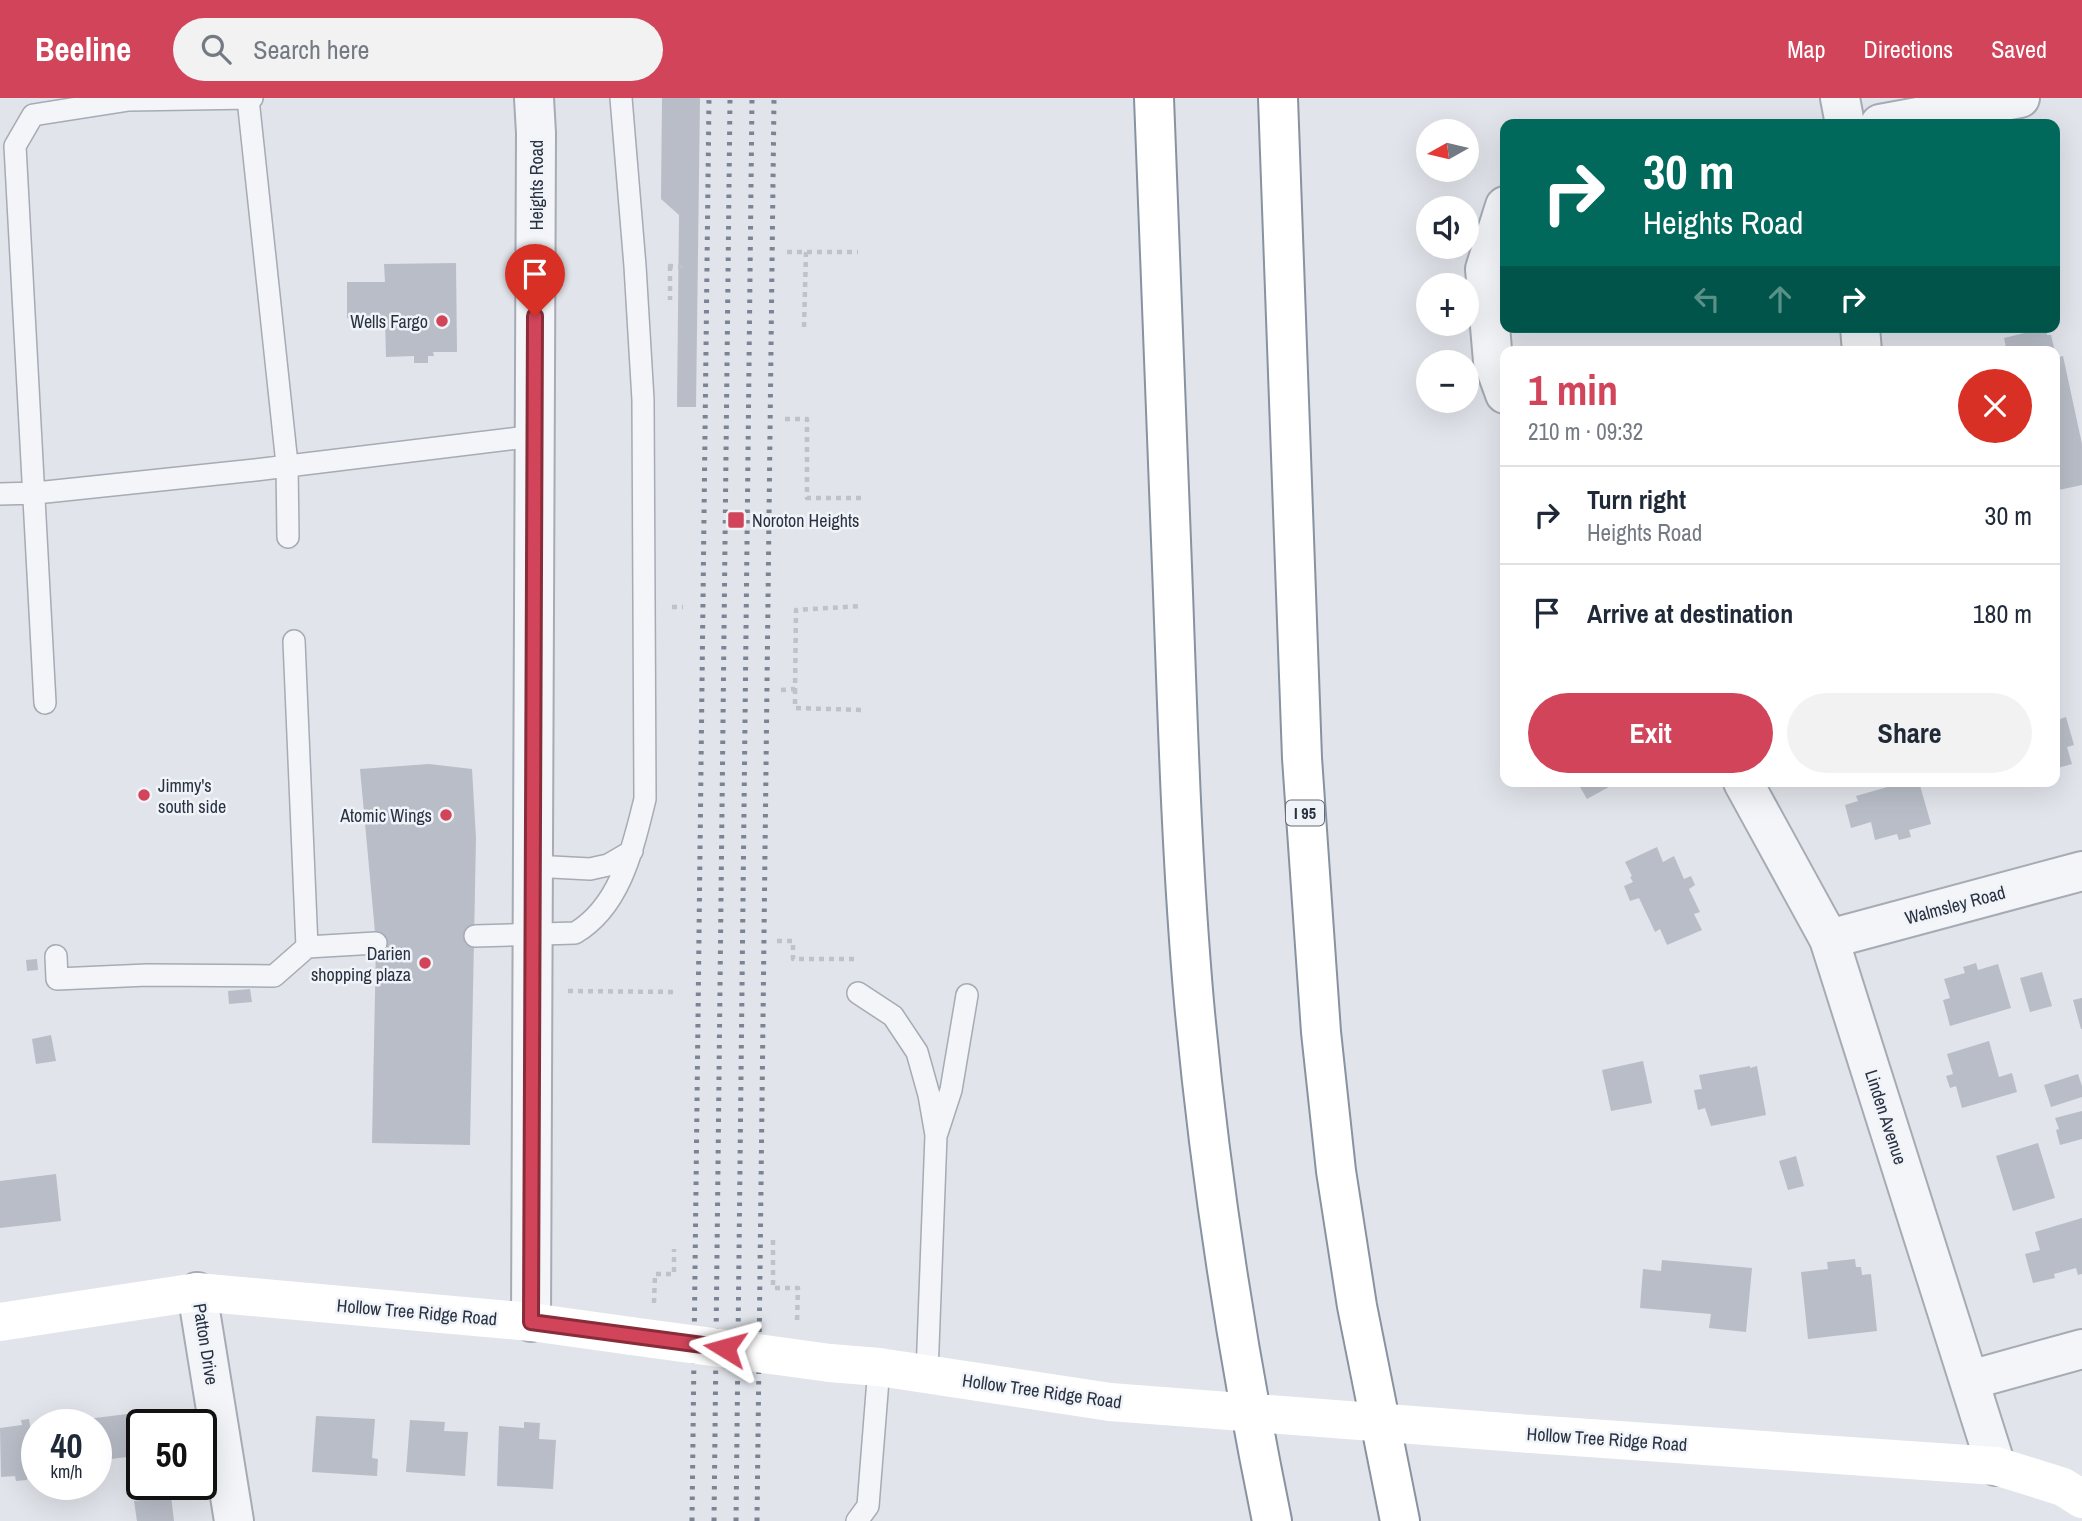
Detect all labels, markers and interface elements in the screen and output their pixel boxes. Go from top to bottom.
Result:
search box [173,18,663,81]
text: Beeline [35,27,131,71]
icon: search [197,30,235,68]
text: Search here [253,32,369,67]
text: Map [1787,33,1825,65]
text: Directions [1863,33,1953,65]
text: Saved [1991,33,2047,65]
north arrow [1416,119,1479,182]
map controls [1416,119,1479,413]
text: 30 m [1643,138,1735,204]
street label: Heights Road [524,140,549,230]
icon: right [1528,147,1619,238]
button: sound [1416,196,1479,259]
text: Heights Road [1643,201,1803,244]
pin [505,244,565,316]
icon: arrive [516,255,554,293]
button: + [1416,273,1479,336]
icon: left [1688,280,1726,318]
icon: ahead [1761,280,1799,318]
icon: right [1834,280,1872,318]
place label: Wells Fargo [350,309,428,334]
marker: Wells Fargo [434,313,450,329]
button: − [1416,350,1479,413]
text: 1 min [1528,362,1618,418]
button: close [1958,369,2032,443]
text: 210 m · 09:32 [1528,416,1643,447]
text: Turn right [1587,482,1686,517]
icon: right [1528,496,1566,534]
text: 30 m [1985,498,2032,533]
place label: Noroton Heights [752,508,859,533]
marker: Noroton Heights [726,510,746,530]
text: Heights Road [1587,517,1702,548]
icon: arrive [1528,594,1566,632]
text: Arrive at destination [1587,596,1793,631]
text: 180 m [1973,596,2032,631]
button: Exit [1528,693,1773,773]
button: Share [1787,693,2032,773]
place label: Jimmy's south side [158,773,226,819]
marker: Jimmy's south side [136,787,152,803]
road number: I 95 [1286,800,1324,826]
place label: Atomic Wings [339,803,432,828]
marker: Atomic Wings [438,807,454,823]
street label: Walmsley Road [1902,880,2008,930]
place label: Darien shopping plaza [311,941,411,987]
marker: Darien shopping plaza [417,955,433,971]
street label: Linden Avenue [1859,1066,1913,1168]
street label: Hollow Tree Ridge Road [336,1293,498,1331]
street label: Patton Drive [187,1302,225,1386]
position arrow [688,1311,762,1385]
street label: Hollow Tree Ridge Road [961,1367,1123,1415]
speed limit sign: 50 [126,1409,217,1500]
street label: Hollow Tree Ridge Road [1526,1421,1688,1457]
text: 40 [51,1422,82,1469]
text: km/h [51,1459,83,1484]

